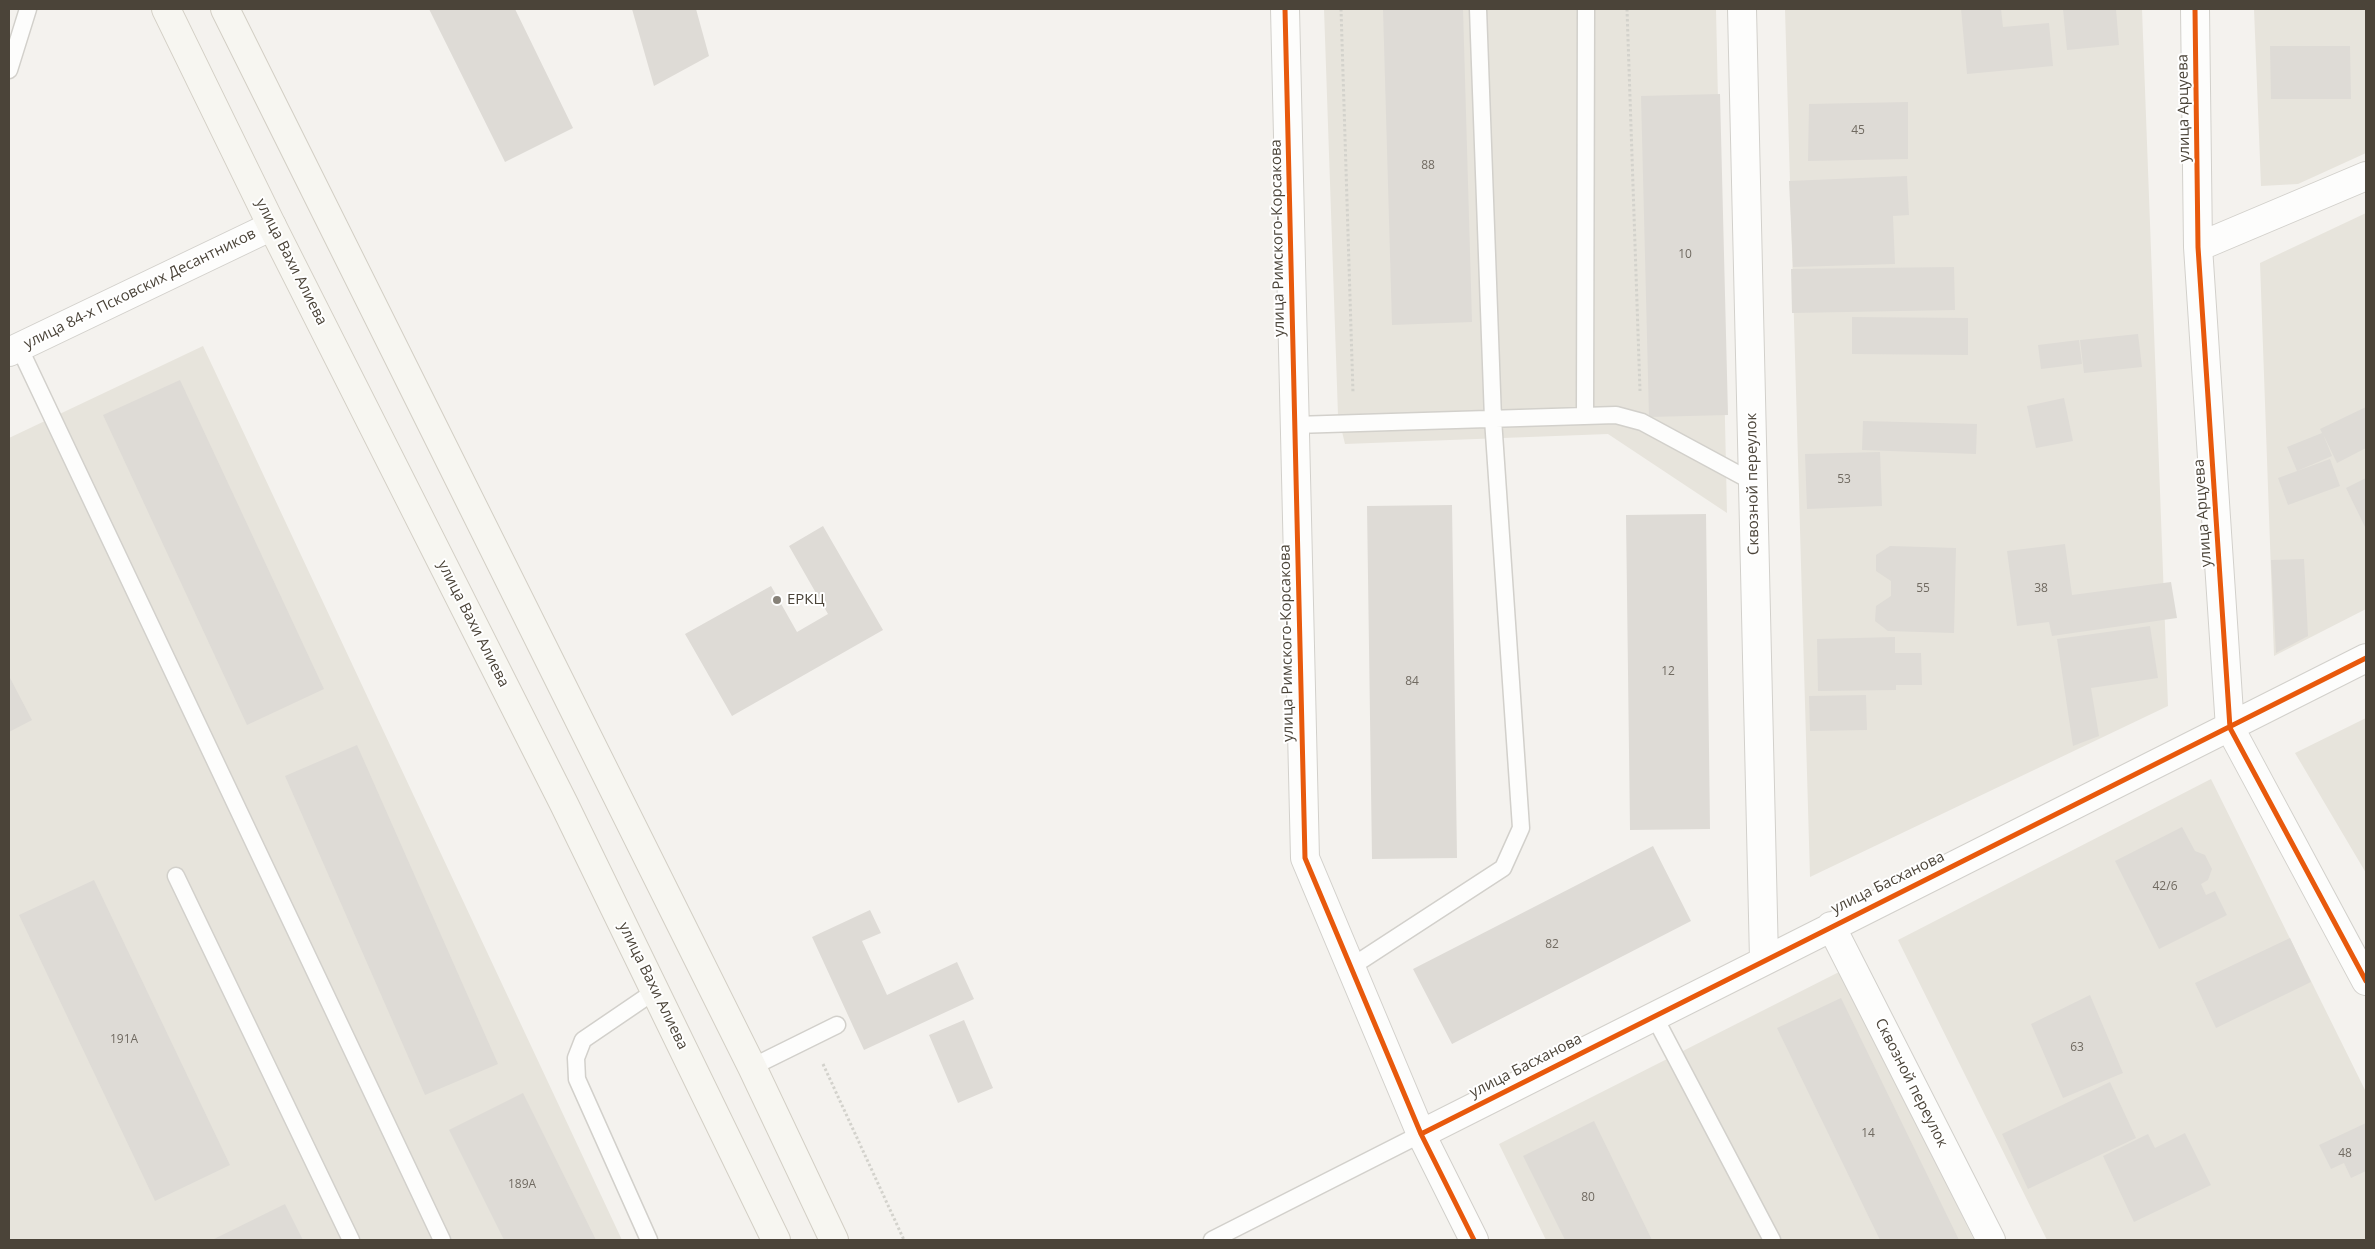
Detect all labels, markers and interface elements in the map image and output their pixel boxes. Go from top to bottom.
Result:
street label: улица Арцуева [2174,54,2194,162]
house number: 45 [1851,124,1865,138]
street label: улица Римского-Корсакова [1267,139,1289,337]
house number: 88 [1421,159,1435,173]
street label: улица Вахи Алиева [251,196,331,328]
street label: улица 84-х Псковских Десантников [21,225,259,353]
house number: 10 [1678,248,1692,262]
street label: Сквозной переулок [1743,413,1763,555]
street label: улица Арцуева [2190,458,2216,568]
house number: 53 [1837,473,1851,487]
street label: улица Римского-Корсакова [1276,544,1298,742]
street label: улица Вахи Алиева [433,558,513,690]
house number: 55 [1916,582,1930,596]
house number: 38 [2034,582,2048,596]
place label: ЕРКЦ [787,591,825,609]
marker: ЕРКЦ [771,594,783,606]
house number: 12 [1661,665,1675,679]
house number: 84 [1405,675,1419,689]
street label: улица Басханова [1829,848,1947,918]
house number: 42/6 [2153,880,2177,894]
street label: улица Вахи Алиева [614,919,692,1053]
house number: 82 [1545,938,1559,952]
street label: Сквозной переулок [1871,1016,1951,1150]
street label: улица Басханова [1467,1030,1585,1102]
house number: 191А [110,1033,138,1047]
house number: 63 [2070,1041,2084,1055]
house number: 14 [1861,1127,1875,1141]
house number: 48 [2338,1147,2352,1161]
house number: 189А [508,1178,536,1192]
house number: 80 [1581,1191,1595,1205]

